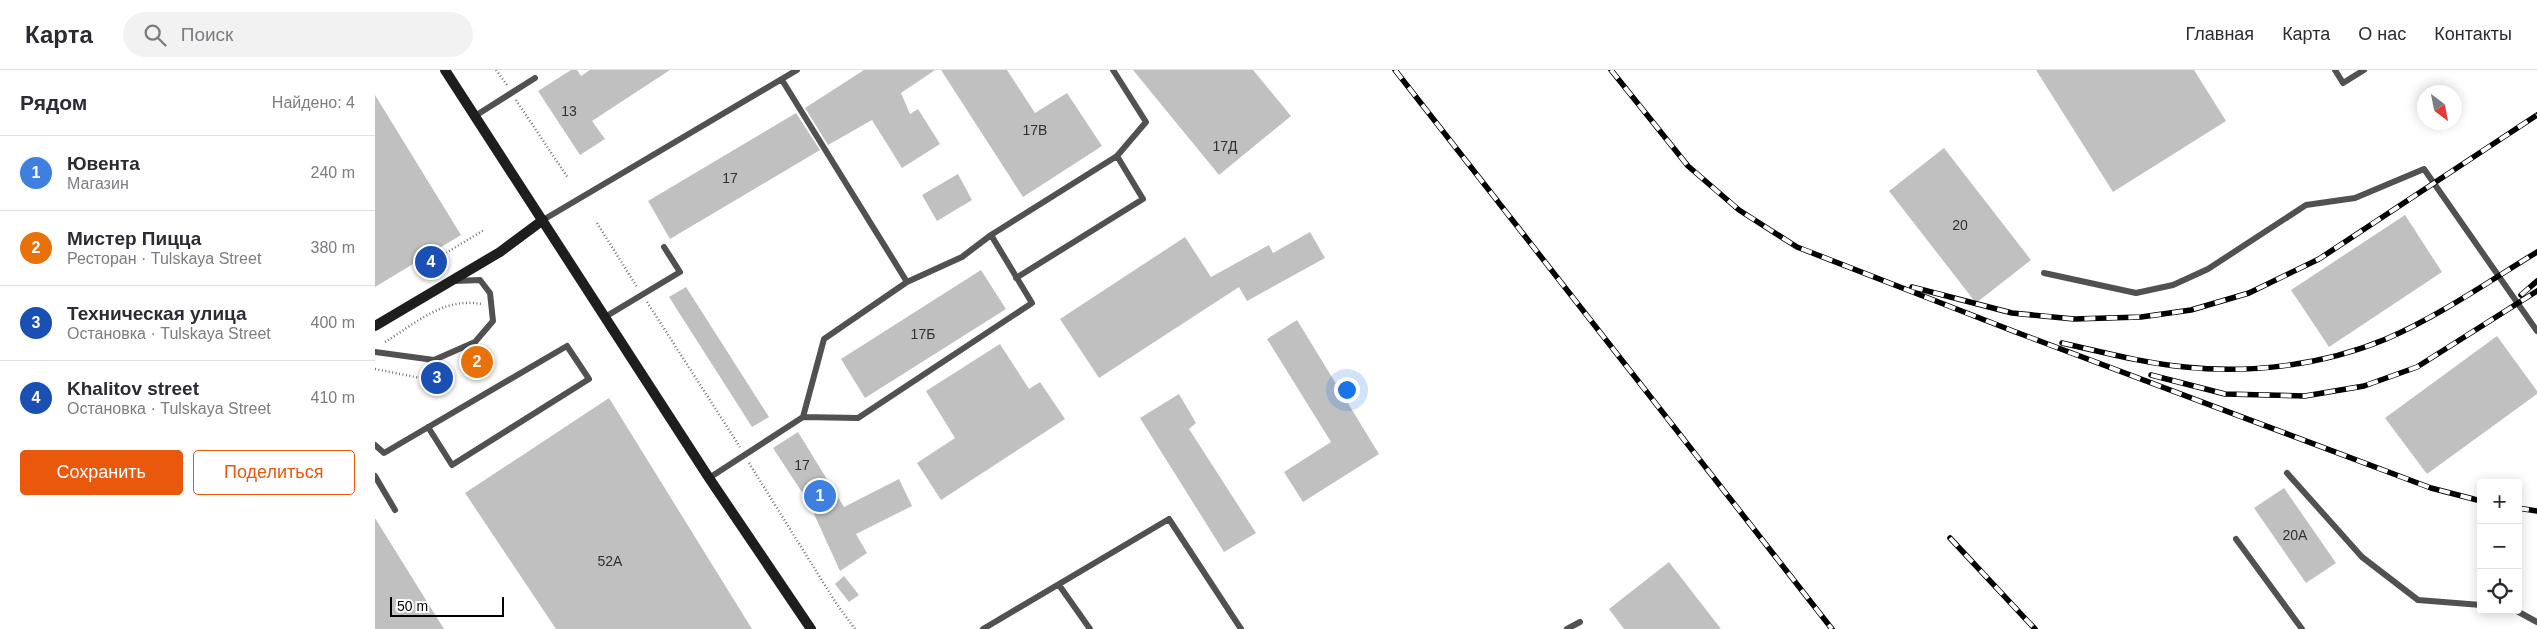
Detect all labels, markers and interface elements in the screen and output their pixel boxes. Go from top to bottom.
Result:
search box [123,12,473,57]
text: Карта [25,21,93,48]
icon: search [141,21,169,49]
text: Поиск [181,24,233,45]
text: Главная [2186,24,2254,44]
text: Карта [2282,24,2330,44]
text: О нас [2358,24,2406,44]
text: Контакты [2434,24,2512,44]
north arrow [2417,85,2462,130]
text: Рядом [20,91,87,114]
text: Найдено: 4 [272,94,355,111]
house number: 13 [561,103,577,119]
house number: 17В [1023,122,1047,138]
house number: 17Д [1212,138,1238,154]
text: Ювента [67,153,140,174]
text: 1 [32,164,40,181]
text: 240 m [311,164,355,181]
house number: 17 [722,170,738,186]
text: Магазин [67,175,129,192]
house number: 20 [1952,217,1968,233]
text: Мистер Пицца [67,228,201,249]
text: 2 [32,239,40,256]
text: 380 m [311,239,355,256]
pin: 4 [415,243,447,281]
text: Ресторан · Tulskaya Street [67,250,261,267]
text: Техническая улица [67,303,247,324]
text: 3 [32,314,40,331]
text: 400 m [311,314,355,331]
text: Остановка · Tulskaya Street [67,325,271,342]
house number: 17Б [911,326,935,342]
pin: 2 [461,343,493,381]
pin: 3 [421,359,453,397]
your location [1334,377,1360,403]
text: Khalitov street [67,378,199,399]
text: 4 [32,389,40,406]
text: 410 m [311,389,355,406]
text: Остановка · Tulskaya Street [67,400,271,417]
button: Сохранить [20,450,183,495]
button: Поделиться [193,450,355,495]
house number: 17 [794,457,810,473]
pin: 1 [804,477,836,515]
map controls [2477,479,2522,614]
button: + [2477,479,2522,524]
button: − [2477,524,2522,569]
house number: 20А [2283,527,2308,543]
house number: 52А [598,553,623,569]
button: locate [2477,569,2522,614]
scale bar [390,594,504,617]
text: 50 m [397,598,428,614]

